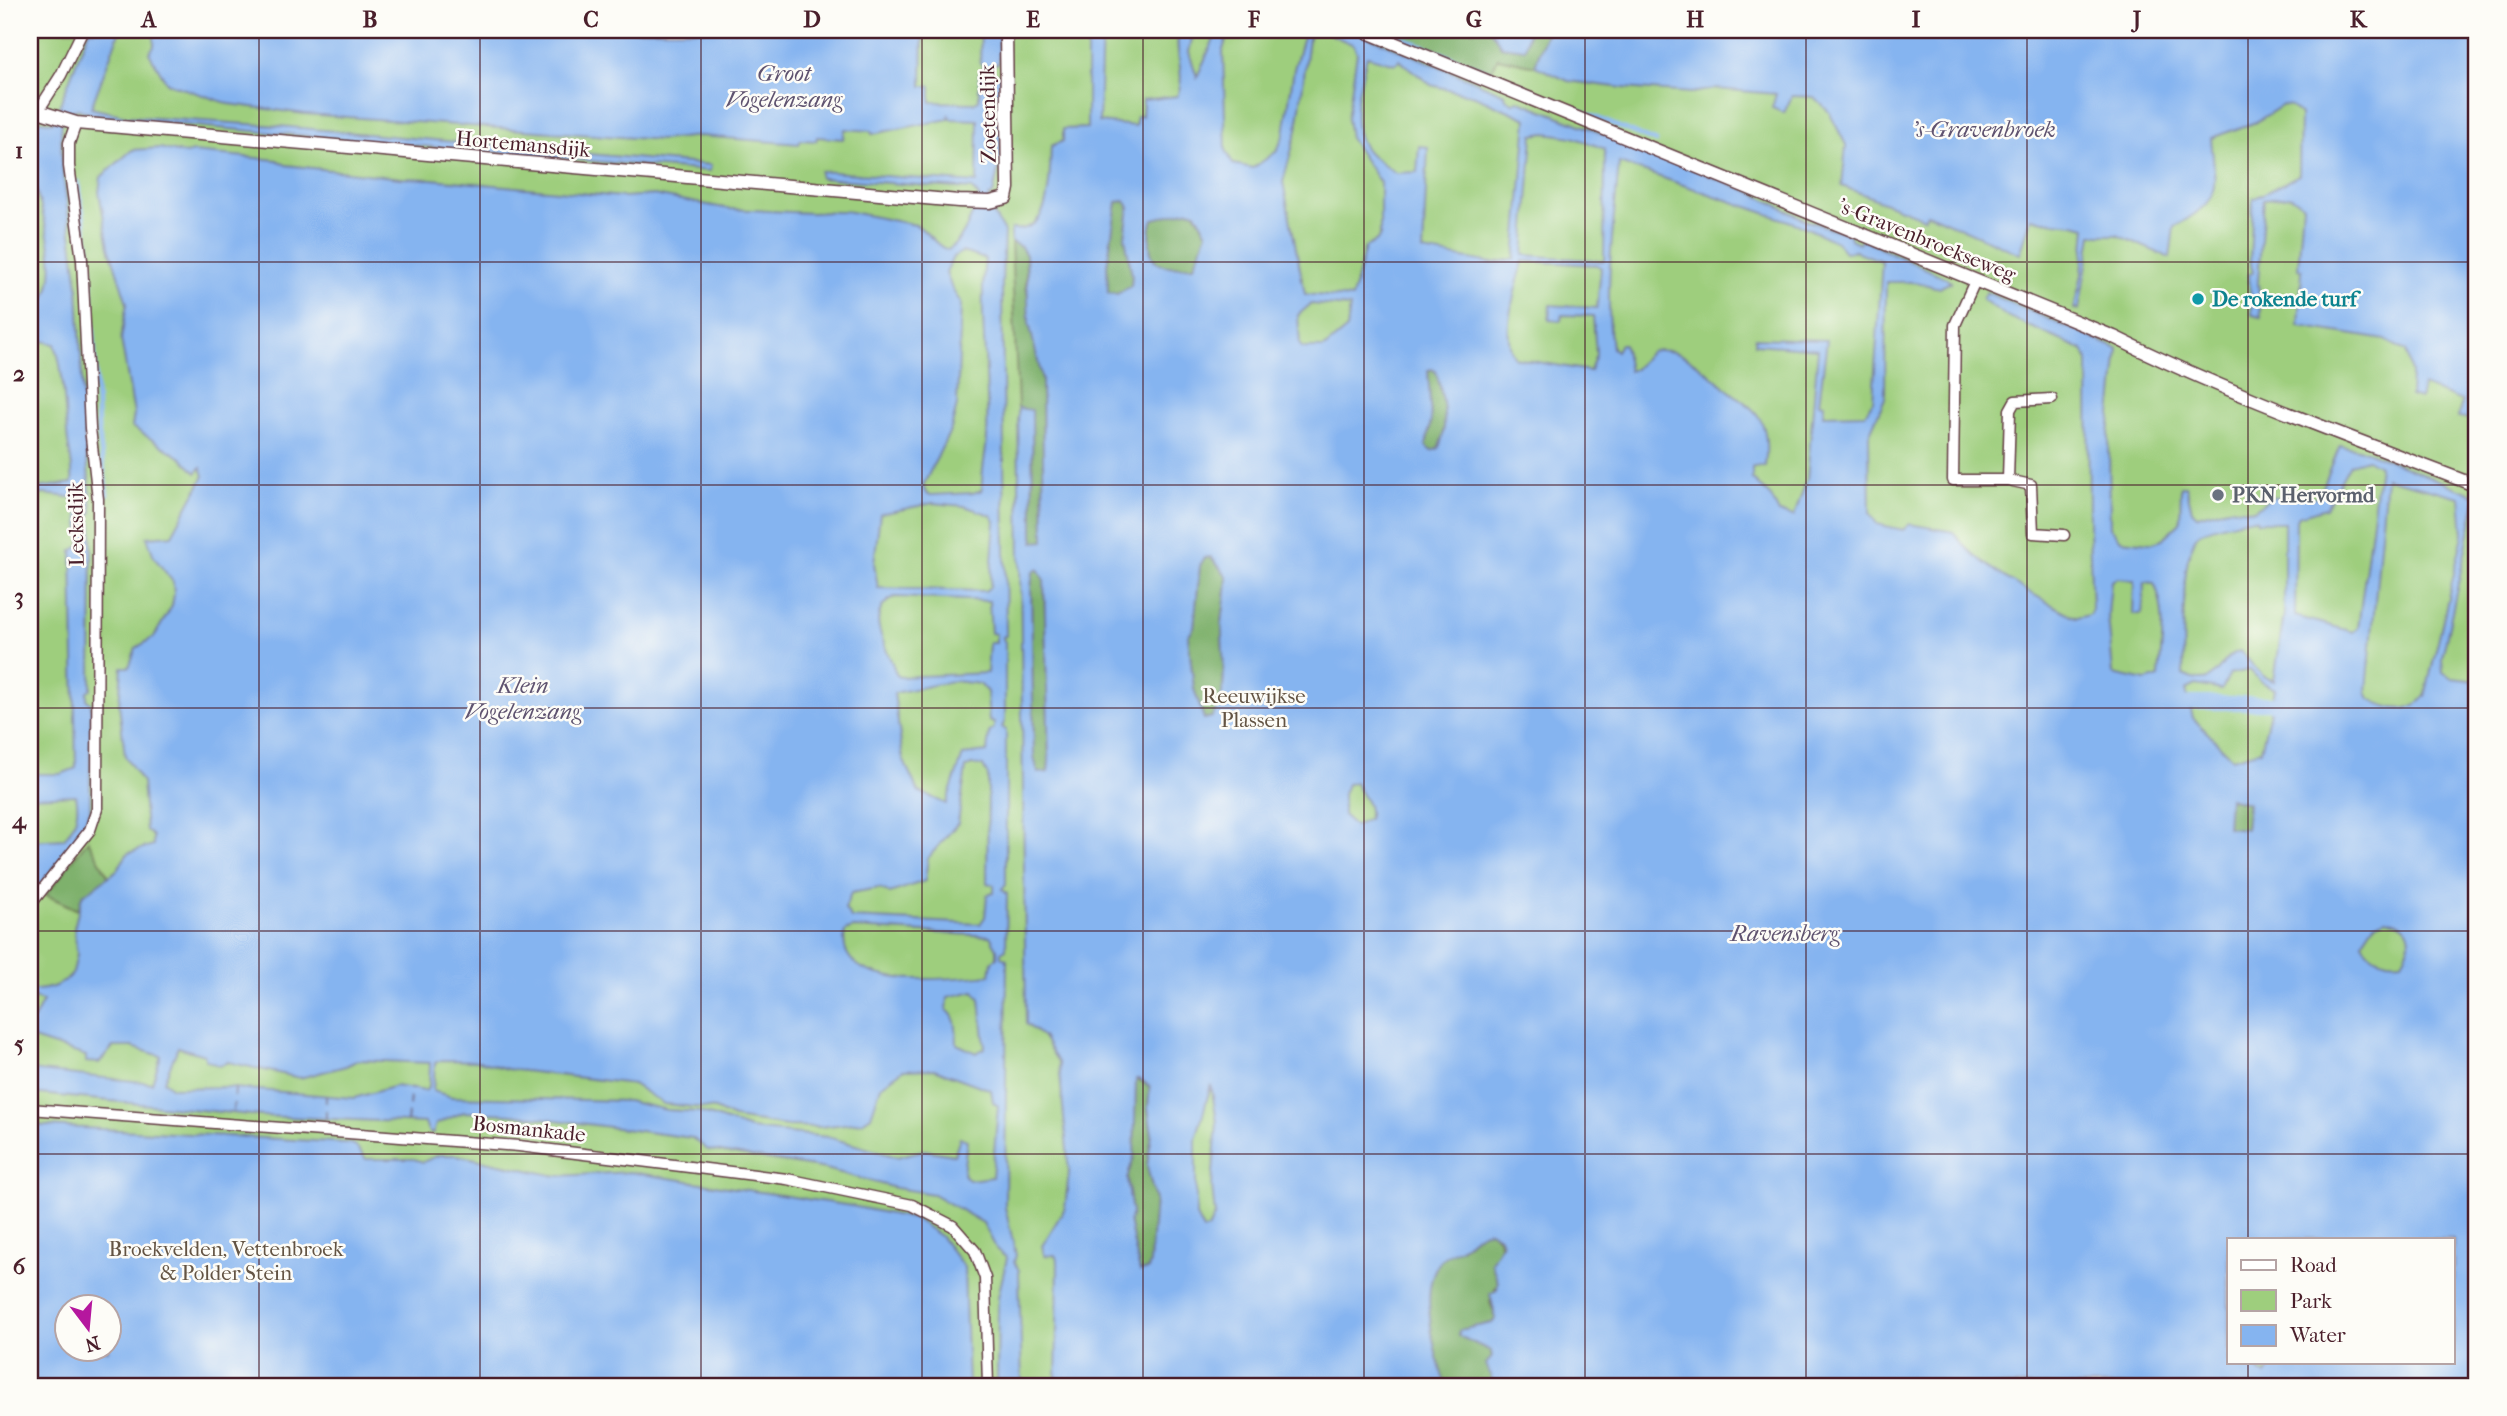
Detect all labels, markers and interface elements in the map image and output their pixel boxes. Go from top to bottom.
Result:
text: A [140,6,158,33]
text: B [363,6,378,33]
text: C [583,6,599,33]
text: D [803,6,821,33]
text: E [1026,6,1040,33]
text: F [1247,6,1261,33]
text: G [1466,6,1482,33]
text: H [1686,6,1704,33]
text: I [1912,6,1921,33]
text: J [2131,6,2142,33]
text: K [2350,6,2369,33]
water label: Groot Vogelenzang [726,60,843,113]
street label: Zoetendijk [975,64,1001,164]
water label: 's-Gravenbroek [1912,116,2056,143]
street label: Hortemansdijk [455,126,591,162]
text: 1 [15,137,23,164]
street label: 's-Gravenbroekseweg [1835,193,2020,287]
place label: De rokende turf [2212,287,2362,311]
marker: De rokende turf [2190,291,2206,307]
text: 2 [13,360,25,387]
street label: Lecksdijk [63,481,89,566]
place label: PKN Hervormd [2232,483,2375,507]
marker: PKN Hervormd [2210,487,2226,503]
text: 3 [14,583,24,610]
water label: Klein Vogelenzang [465,672,582,725]
park label: Reeuwijkse Plassen [1202,684,1306,732]
text: 4 [11,807,27,834]
water label: Ravensberg [1728,920,1841,947]
text: 5 [14,1030,24,1057]
street label: Bosmankade [471,1111,587,1147]
park label: Broekvelden, Vettenbroek & Polder Stein [109,1237,344,1285]
legend [2227,1238,2454,1364]
text: 6 [13,1253,26,1280]
text: Road [2290,1253,2337,1277]
text: Park [2290,1289,2332,1313]
north arrow [52,1294,122,1364]
text: Water [2289,1323,2346,1347]
text: N [82,1331,102,1356]

